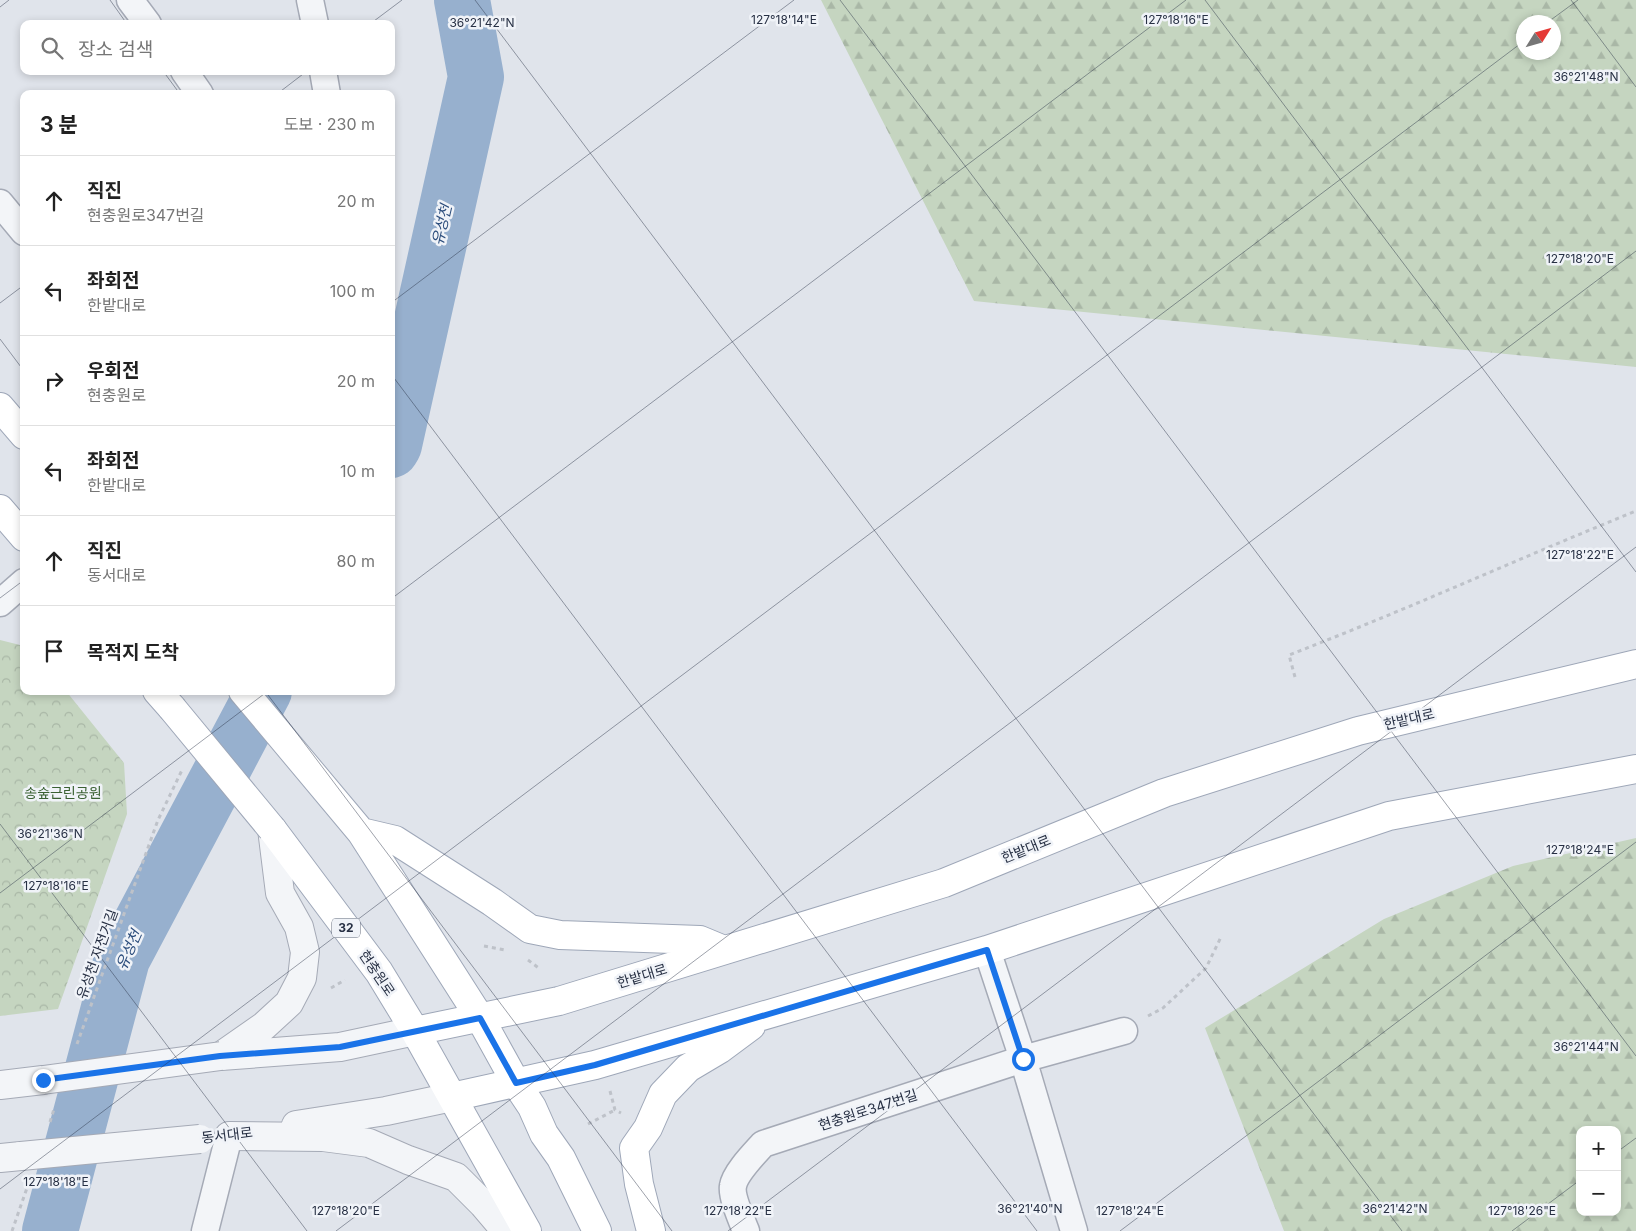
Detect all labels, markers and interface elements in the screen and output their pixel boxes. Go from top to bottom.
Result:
text: 127°18'14"E [751,12,817,27]
text: 127°18'16"E [1143,12,1209,27]
text: 36°21'42"N [449,15,515,30]
north arrow [1516,15,1561,60]
search box [20,20,395,75]
icon: search [38,34,66,62]
text: 장소 검색 [78,38,153,61]
text: 36°21'48"N [1553,69,1619,84]
text: 3 분 [40,112,78,137]
text: 도보 · 230 m [284,114,375,134]
text: 직진 [87,179,122,202]
icon: ahead [40,187,68,215]
text: 20 m [337,191,375,211]
water label: 유성천 [428,200,456,247]
text: 현충원로347번길 [87,205,205,225]
text: 127°18'20"E [1546,251,1614,266]
text: 좌회전 [87,269,139,292]
icon: left [40,277,68,305]
text: 100 m [330,281,375,301]
text: 한밭대로 [87,295,146,315]
text: 우회전 [87,359,139,382]
icon: right [40,367,68,395]
text: 20 m [337,371,375,391]
text: 현충원로 [87,385,146,405]
text: 좌회전 [87,449,139,472]
icon: left [40,457,68,485]
text: 10 m [340,461,375,481]
text: 한밭대로 [87,475,146,495]
text: 직진 [87,539,122,562]
icon: ahead [40,547,68,575]
text: 127°18'22"E [1546,547,1614,562]
text: 80 m [336,551,375,571]
text: 동서대로 [87,565,146,585]
icon: arrive [40,637,68,665]
text: 목적지 도착 [87,641,179,664]
street label: 한밭대로 [1382,704,1436,733]
park label: 송숲근린공원 [24,784,102,801]
text: 36°21'36"N [17,826,83,841]
street label: 한밭대로 [999,831,1053,866]
text: 127°18'24"E [1546,842,1614,857]
text: 127°18'16"E [23,878,89,893]
street label: 유성천 자전거길 [72,907,121,1001]
road number: 32 [332,918,360,938]
water label: 유성천 [111,925,147,973]
street label: 현충원로 [356,947,399,999]
street label: 한밭대로 [615,960,669,991]
text: 36°21'44"N [1553,1039,1619,1054]
route start [1012,1048,1035,1071]
route end [32,1069,55,1092]
street label: 현충원로347번길 [816,1086,919,1134]
street label: 동서대로 [200,1123,254,1146]
map controls [1576,1126,1621,1216]
button: + [1576,1126,1621,1171]
button: − [1576,1171,1621,1216]
text: 127°18'18"E [23,1174,89,1189]
text: 36°21'40"N [997,1201,1063,1216]
text: 36°21'42"N [1362,1201,1428,1216]
text: 127°18'20"E [312,1203,380,1218]
text: 127°18'22"E [704,1203,772,1218]
text: 127°18'24"E [1096,1203,1164,1218]
text: 127°18'26"E [1488,1203,1556,1218]

